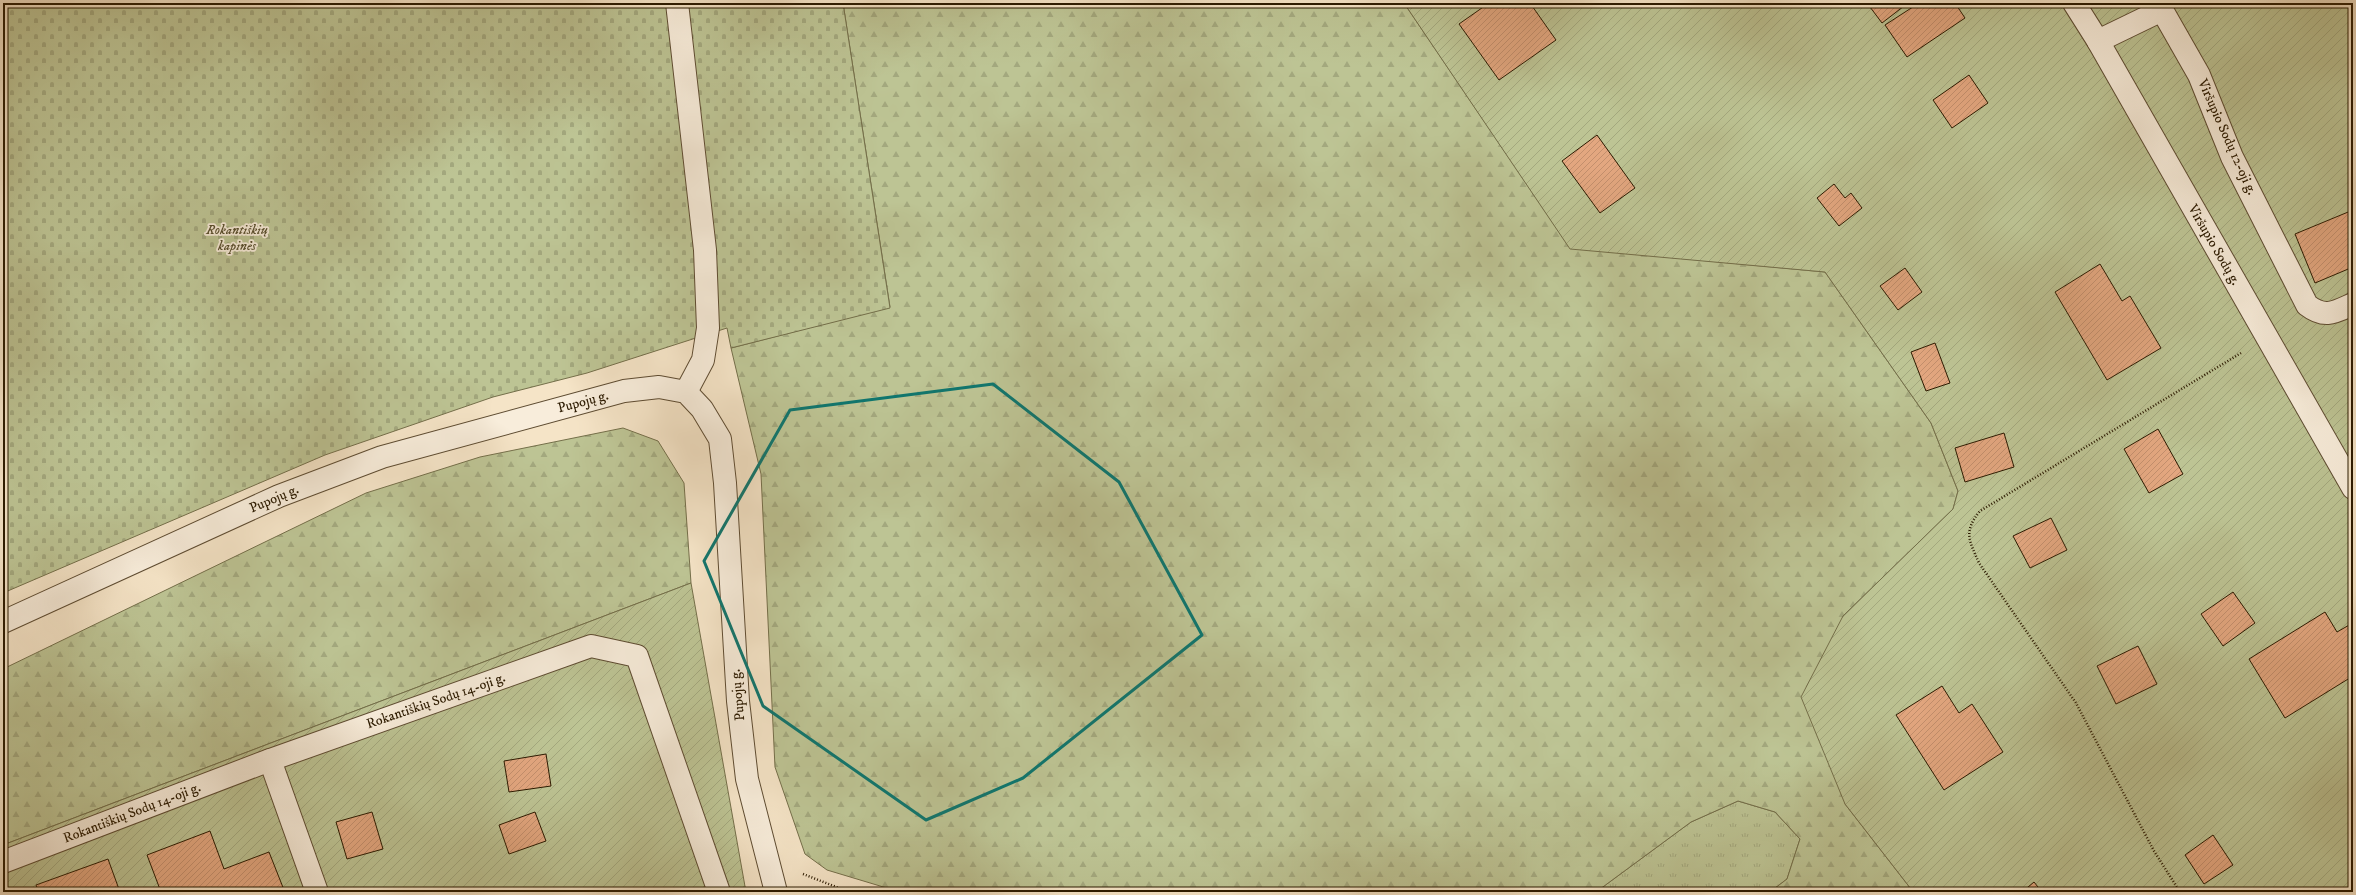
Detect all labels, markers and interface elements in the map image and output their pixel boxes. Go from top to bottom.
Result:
street label: Viršupio Sodų 12-oji g. [2193,75,2261,198]
street label: Viršupio Sodų g. [2183,200,2244,289]
park label: Rokantiškių kapinės [205,221,268,255]
street label: Pupojų g. [556,387,610,417]
street label: Pupojų g. [247,481,301,517]
street label: Pupojų g. [727,668,749,722]
street label: Rokantiškių Sodų 14-oji g. [364,669,508,733]
street label: Rokantiškių Sodų 14-oji g. [61,778,203,848]

